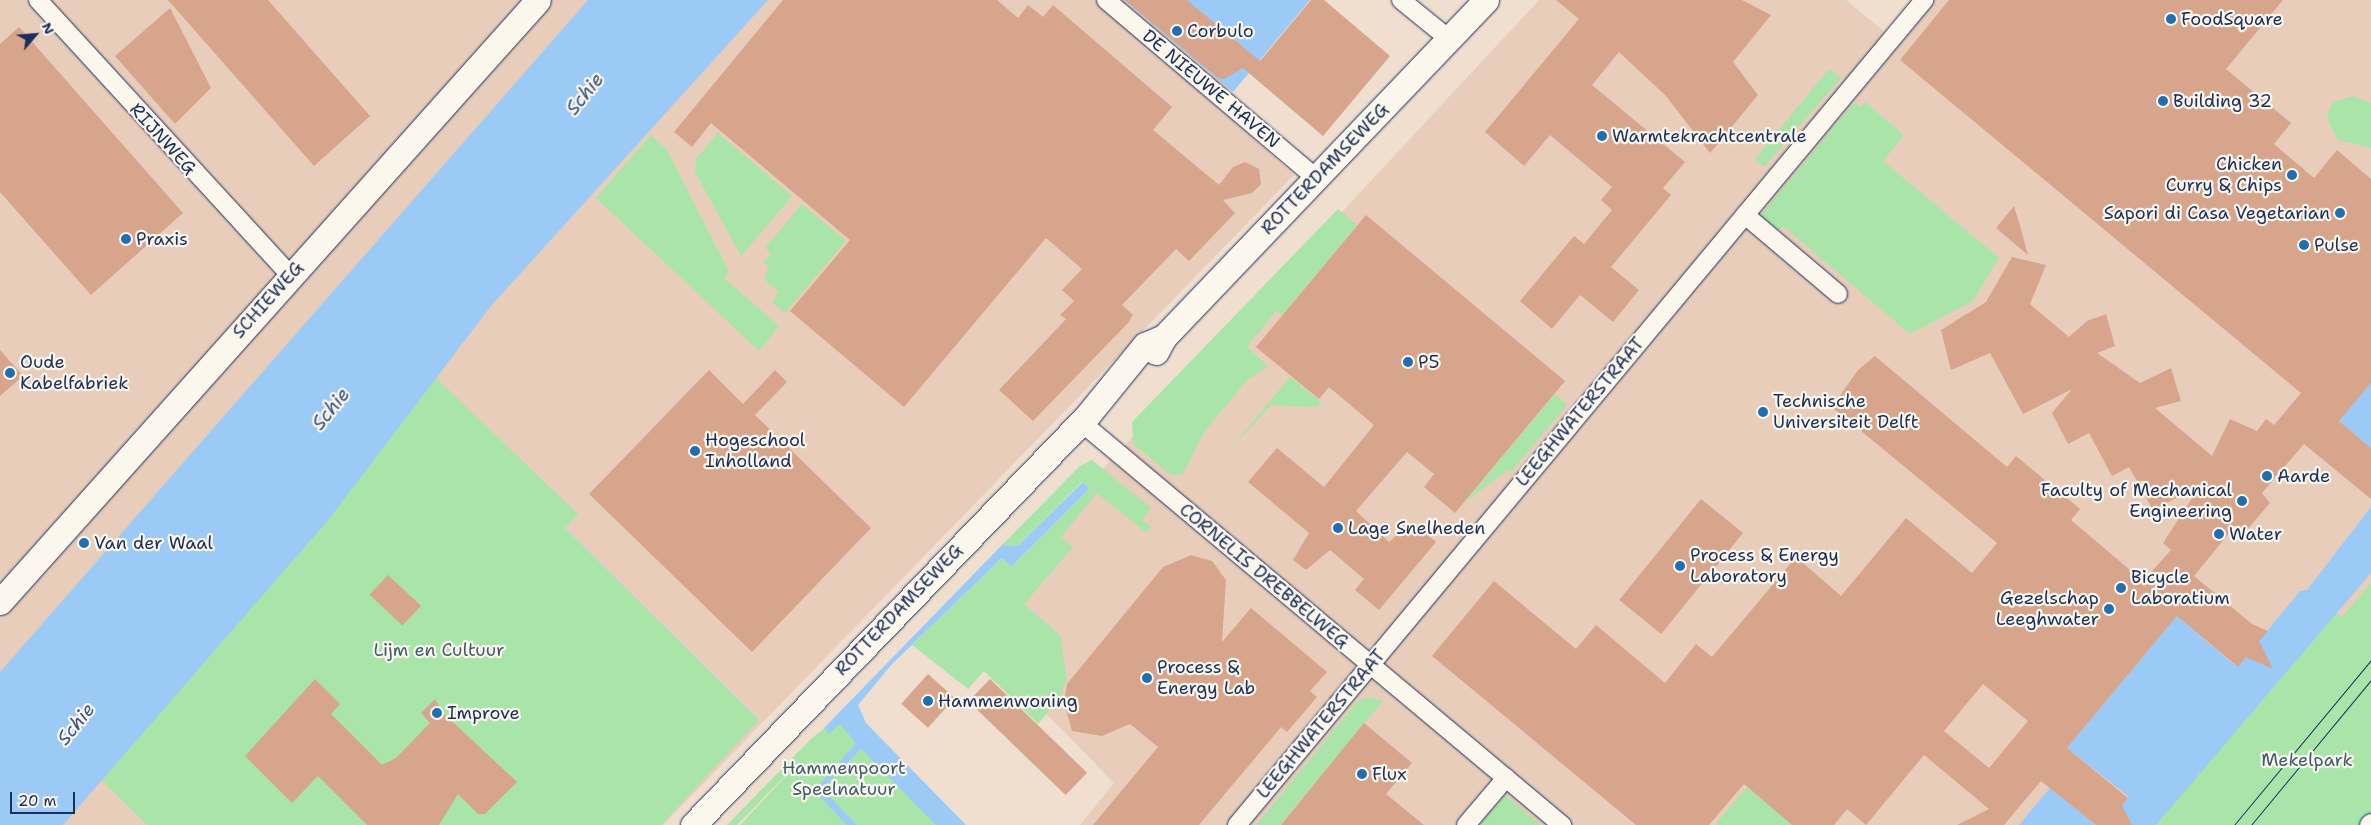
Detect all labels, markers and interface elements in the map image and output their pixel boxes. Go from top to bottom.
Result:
place label: FoodSquare [2181,8,2283,30]
north arrow [10,10,60,60]
marker: FoodSquare [2165,13,2177,25]
text: N [38,19,59,37]
place label: Corbulo [1187,20,1254,42]
street label: DE NIEUWE HAVEN [1138,25,1284,153]
marker: Corbulo [1171,25,1183,37]
water label: Schie [561,68,609,120]
place label: Building 32 [2173,90,2272,112]
marker: Building 32 [2157,95,2169,107]
street label: RIJNWEG [125,99,201,179]
street label: ROTTERDAMSEWEG [1257,99,1393,239]
place label: Warmtekrachtcentrale [1612,125,1807,147]
marker: Warmtekrachtcentrale [1596,130,1608,142]
place label: Chicken Curry & Chips [2166,154,2282,196]
marker: Chicken Curry & Chips [2286,169,2298,181]
place label: Sapori di Casa Vegetarian [2104,202,2330,224]
marker: Sapori di Casa Vegetarian [2334,207,2346,219]
place label: Praxis [136,228,188,250]
marker: Praxis [120,233,132,245]
place label: Pulse [2314,234,2359,256]
marker: Pulse [2298,239,2310,251]
street label: SCHIEWEG [228,257,308,343]
street label: LEEGHWATERSTRAAT [1511,333,1649,491]
place label: P5 [1418,351,1439,373]
place label: Oude Kabelfabriek [20,352,129,394]
marker: P5 [1402,356,1414,368]
marker: Oude Kabelfabriek [4,367,16,379]
water label: Schie [307,383,355,435]
place label: Technische Universiteit Delft [1773,391,1919,434]
marker: Technische Universiteit Delft [1757,406,1769,418]
place label: Hogeschool Inholland [705,430,805,472]
marker: Hogeschool Inholland [689,445,701,457]
place label: Aarde [2277,465,2330,487]
marker: Aarde [2261,470,2273,482]
place label: Faculty of Mechanical Engineering [2041,480,2232,522]
marker: Faculty of Mechanical Engineering [2236,495,2248,507]
street label: CORNELIS DREBBELWEG [1175,499,1353,653]
place label: Lage Snelheden [1348,517,1485,539]
marker: Lage Snelheden [1332,522,1344,534]
place label: Water [2229,523,2282,545]
marker: Water [2213,528,2225,540]
place label: Van der Waal [94,532,213,554]
marker: Van der Waal [78,537,90,549]
street label: ROTTERDAMSEWEG [831,540,967,680]
place label: Process & Energy Laboratory [1690,545,1839,588]
marker: Process & Energy Laboratory [1674,560,1686,572]
place label: Bicycle Laboratium [2131,567,2230,610]
marker: Bicycle Laboratium [2115,582,2127,594]
place label: Gezelschap Leeghwater [1996,588,2099,630]
marker: Gezelschap Leeghwater [2103,603,2115,615]
park label: Lijm en Cultuur [374,639,504,661]
street label: LEEGHWATERSTRAAT [1252,645,1390,803]
place label: Process & Energy Lab [1157,657,1255,700]
marker: Process & Energy Lab [1141,672,1153,684]
place label: Hammenwoning [938,690,1078,712]
marker: Hammenwoning [922,695,934,707]
water label: Schie [52,698,100,750]
place label: Improve [447,702,520,724]
marker: Improve [431,707,443,719]
park label: Mekelpark [2261,749,2353,771]
park label: Hammenpoort Speelnatuur [782,758,906,801]
place label: Flux [1372,763,1407,785]
marker: Flux [1356,768,1368,780]
scale bar [12,782,78,814]
text: 20 m [18,791,57,811]

